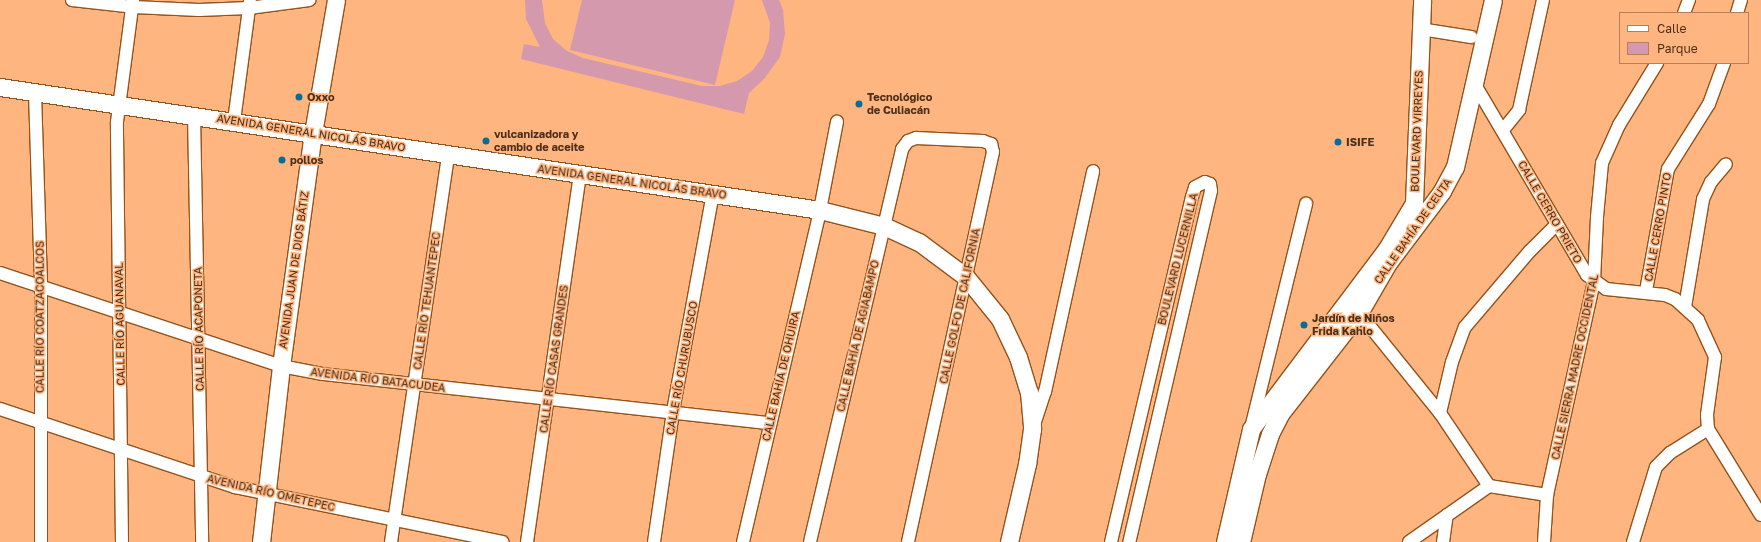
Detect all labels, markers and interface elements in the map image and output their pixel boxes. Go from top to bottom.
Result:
legend [1619,12,1749,64]
text: Calle [1657,21,1686,36]
text: Parque [1657,41,1698,56]
street label: BOULEVARD VIRREYES [1408,70,1426,192]
place label: Oxxo [307,90,335,104]
place label: Tecnológico de Culiacán [867,91,932,117]
marker: Oxxo [294,92,304,102]
marker: Tecnológico de Culiacán [854,99,864,109]
street label: AVENIDA GENERAL NICOLÁS BRAVO [216,112,406,154]
place label: vulcanizadora y cambio de aceite [494,128,585,154]
place label: ISIFE [1346,135,1374,149]
marker: vulcanizadora y cambio de aceite [481,136,491,146]
marker: ISIFE [1333,137,1343,147]
place label: pollos [290,153,323,167]
marker: pollos [277,155,287,165]
street label: CALLE CERRO PRIETO [1515,158,1585,266]
street label: AVENIDA GENERAL NICOLÁS BRAVO [537,162,727,202]
street label: CALLE CERRO PINTO [1642,171,1674,283]
street label: CALLE BAHÍA DE CEUTA [1372,176,1454,286]
street label: AVENIDA JUAN DE DIOS BÁTIZ [276,190,312,350]
street label: BOULEVARD LUCERNILLA [1155,191,1201,327]
street label: CALLE GOLFO DE CALIFORNIA [937,227,983,385]
street label: CALLE RÍO TEHUANTEPEC [411,231,443,371]
street label: CALLE RÍO COATZACOALCOS [33,241,47,393]
street label: CALLE BAHÍA DE AGIABAMPO [834,259,882,413]
street label: CALLE RÍO AGUANAVAL [112,262,128,386]
street label: CALLE RÍO ACAPONETA [191,267,207,391]
street label: CALLE SIERRA MADRE OCCIDENTAL [1549,273,1601,461]
street label: CALLE RÍO CASAS GRANDES [537,284,571,434]
street label: CALLE RÍO CHURUBUSCO [664,300,700,436]
street label: CALLE BAHÍA DE OHUIRA [760,310,802,442]
place label: Jardín de Niños Frida Kahlo [1312,312,1395,338]
marker: Jardín de Niños Frida Kahlo [1299,320,1309,330]
street label: AVENIDA RÍO BATACUDEA [310,365,446,395]
street label: AVENIDA RÍO OMETEPEC [206,472,336,514]

